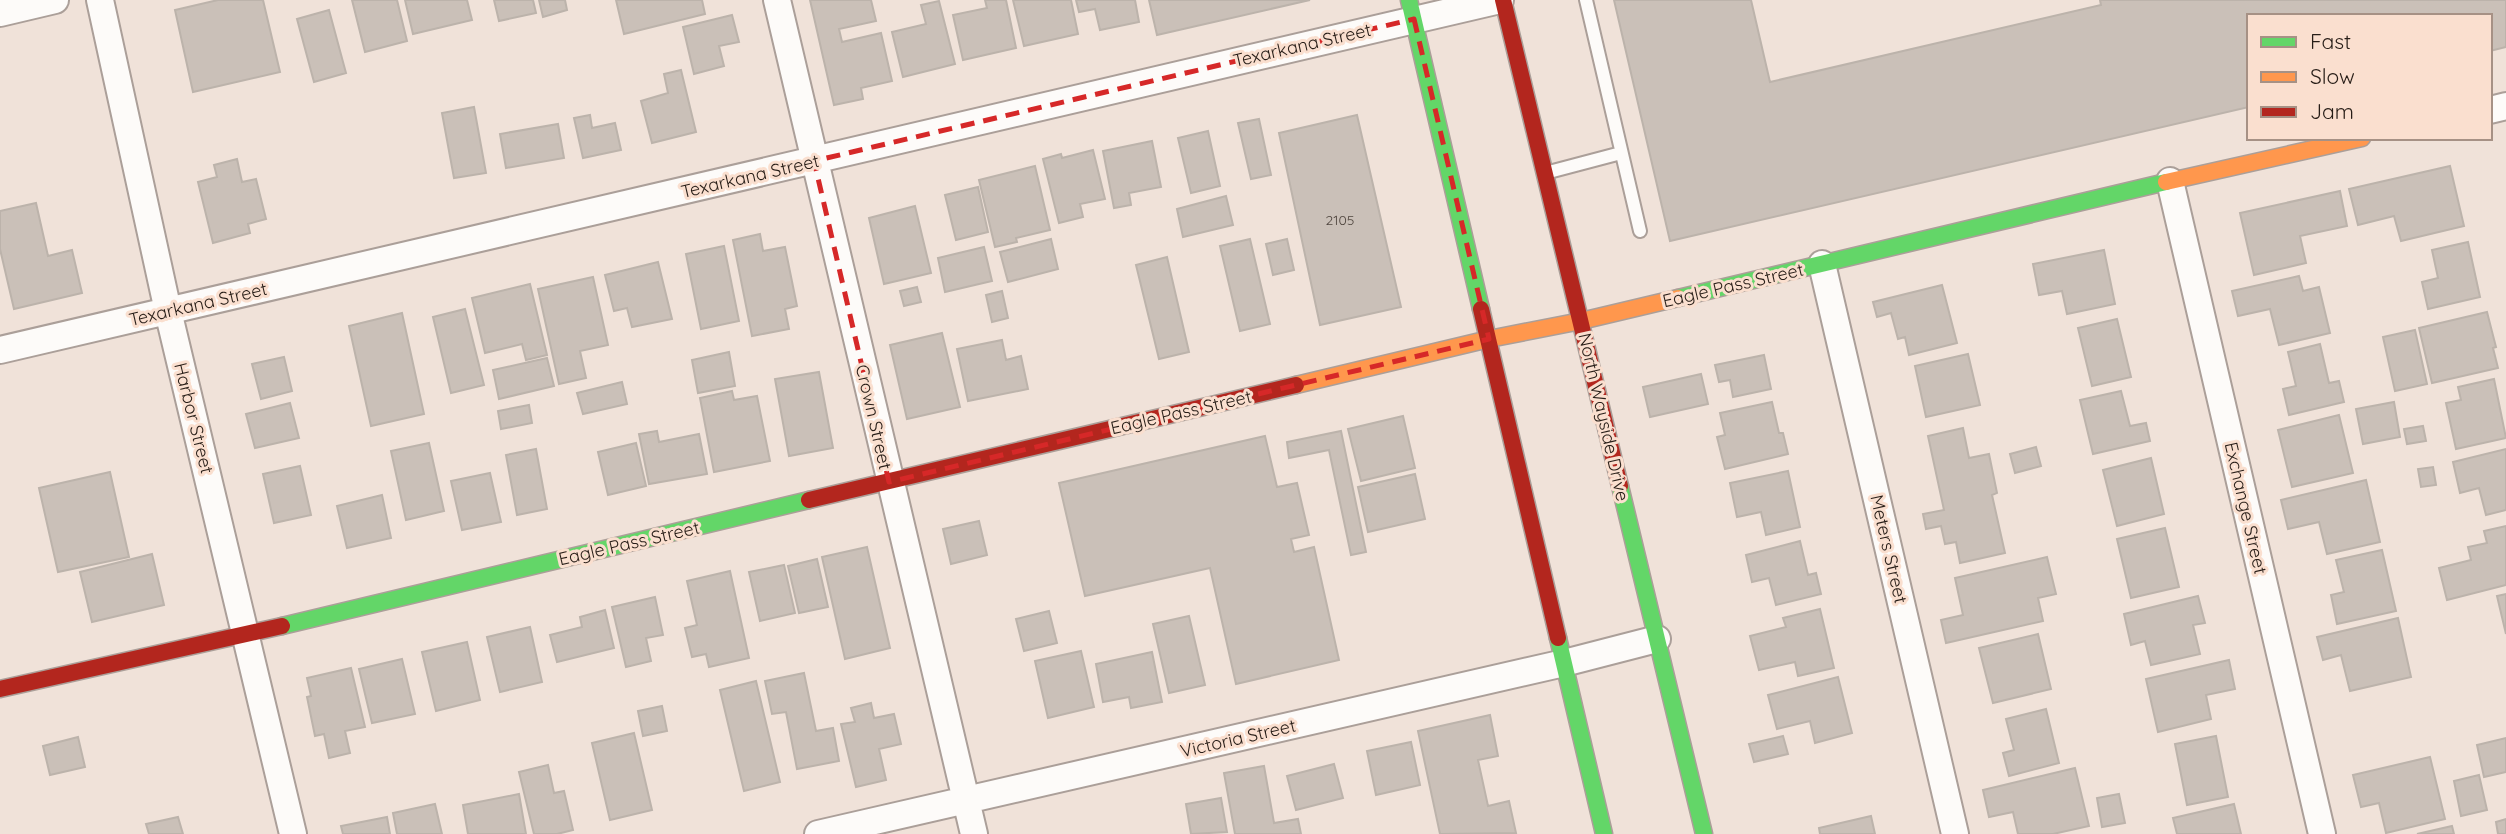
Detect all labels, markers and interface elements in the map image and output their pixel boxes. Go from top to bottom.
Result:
legend [2247,14,2492,140]
street label: Texarkana Street [1231,18,1373,72]
text: Fast [2310,28,2351,54]
text: Slow [2310,63,2355,89]
text: Jam [2310,98,2354,124]
street label: Texarkana Street [679,149,821,203]
house number: 2105 [1326,211,1354,229]
street label: Eagle Pass Street [1660,258,1806,312]
street label: Texarkana Street [127,277,269,331]
street label: North Wayside Drive [1573,331,1635,503]
street label: Harbor Street [169,360,219,476]
street label: Crown Street [851,362,897,472]
street label: Eagle Pass Street [1108,385,1254,439]
street label: Exchange Street [2220,440,2272,576]
street label: Meters Street [1865,492,1913,606]
street label: Eagle Pass Street [556,516,702,570]
street label: Victoria Street [1178,714,1298,762]

